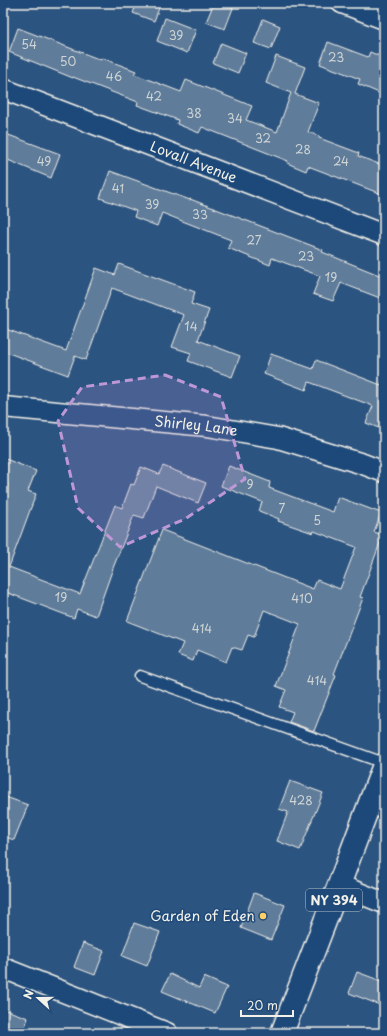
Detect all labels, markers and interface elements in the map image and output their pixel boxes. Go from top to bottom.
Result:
house number: 39 [169,26,183,44]
house number: 54 [21,35,37,53]
house number: 23 [328,48,344,66]
house number: 50 [60,52,76,70]
house number: 46 [106,67,122,85]
house number: 42 [146,87,162,105]
house number: 38 [186,104,202,122]
house number: 34 [227,109,243,127]
house number: 32 [255,129,271,147]
street label: Lovall Avenue [147,135,240,188]
house number: 28 [295,140,311,158]
house number: 49 [37,152,51,170]
house number: 24 [333,152,349,170]
house number: 41 [112,179,124,197]
house number: 39 [145,195,159,213]
house number: 33 [192,205,208,223]
house number: 27 [247,231,262,249]
house number: 23 [298,247,314,265]
house number: 19 [325,268,337,286]
house number: 14 [184,317,198,335]
street label: Shirley Lane [154,410,239,441]
house number: 9 [246,475,254,493]
house number: 7 [279,499,286,517]
house number: 5 [313,511,321,529]
house number: 19 [55,588,67,606]
house number: 410 [291,589,313,607]
house number: 414 [192,619,212,637]
house number: 414 [307,671,327,689]
house number: 428 [289,791,313,809]
road number: NY 394 [306,889,362,911]
place label: Garden of Eden [150,905,255,926]
marker: Garden of Eden [258,911,268,921]
north arrow [18,978,58,1018]
text: N [19,987,38,1001]
scale bar [241,992,293,1018]
text: 20 m [247,996,278,1014]

